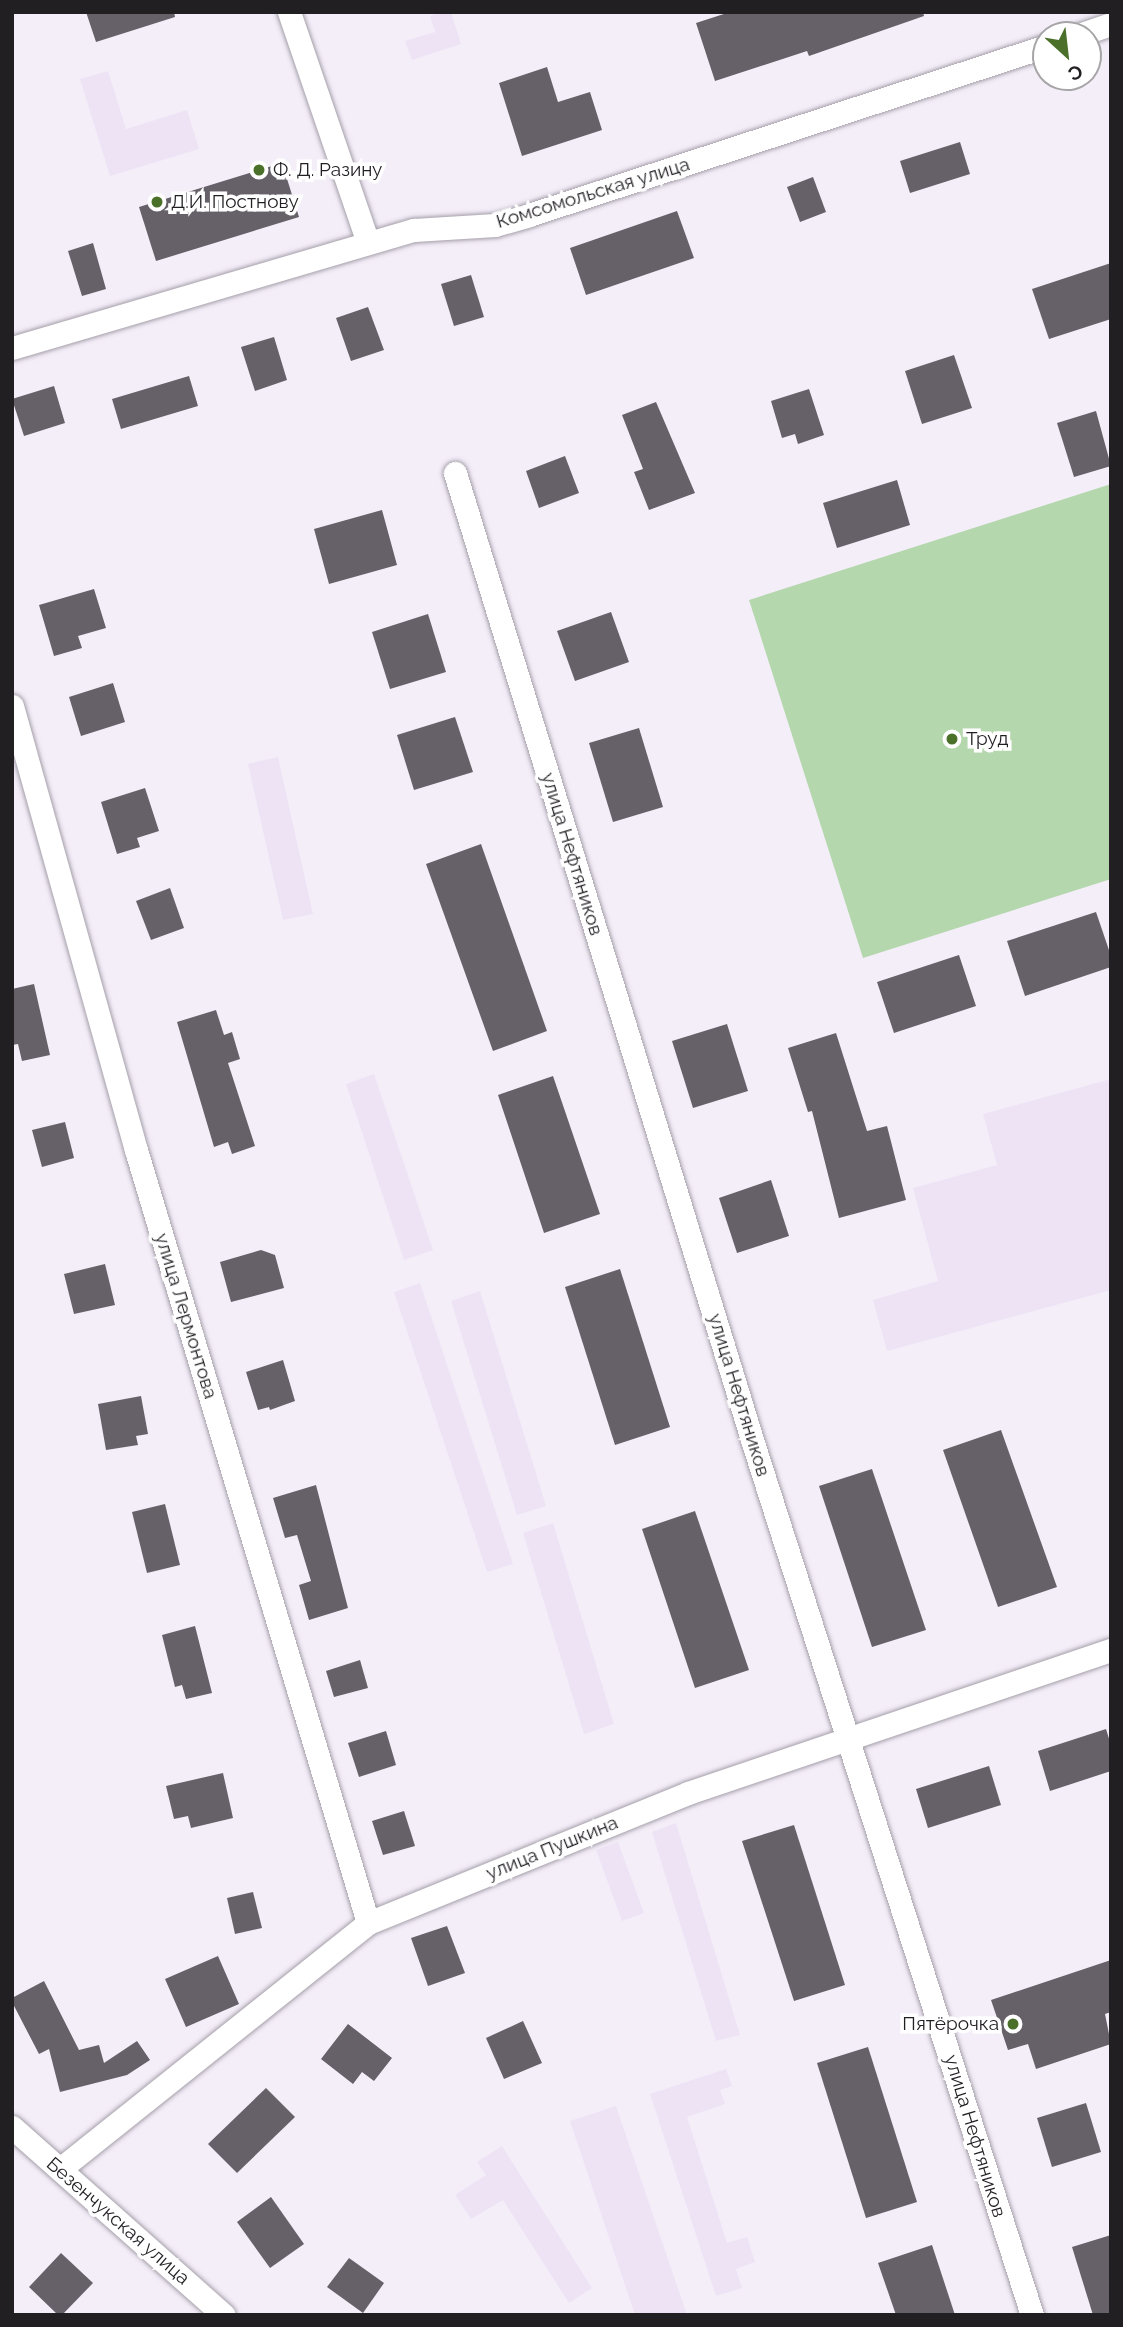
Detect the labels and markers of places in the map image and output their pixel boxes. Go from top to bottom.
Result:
place label: Ф. Д. Разину [273,159,382,181]
marker: Ф. Д. Разину [251,162,267,178]
place label: Д.И. Постнову [171,191,299,213]
marker: Д.И. Постнову [149,194,165,210]
place label: Труд [966,728,1009,750]
marker: Труд [944,731,960,747]
place label: Пятёрочка [902,2013,999,2035]
marker: Пятёрочка [1005,2016,1021,2032]

